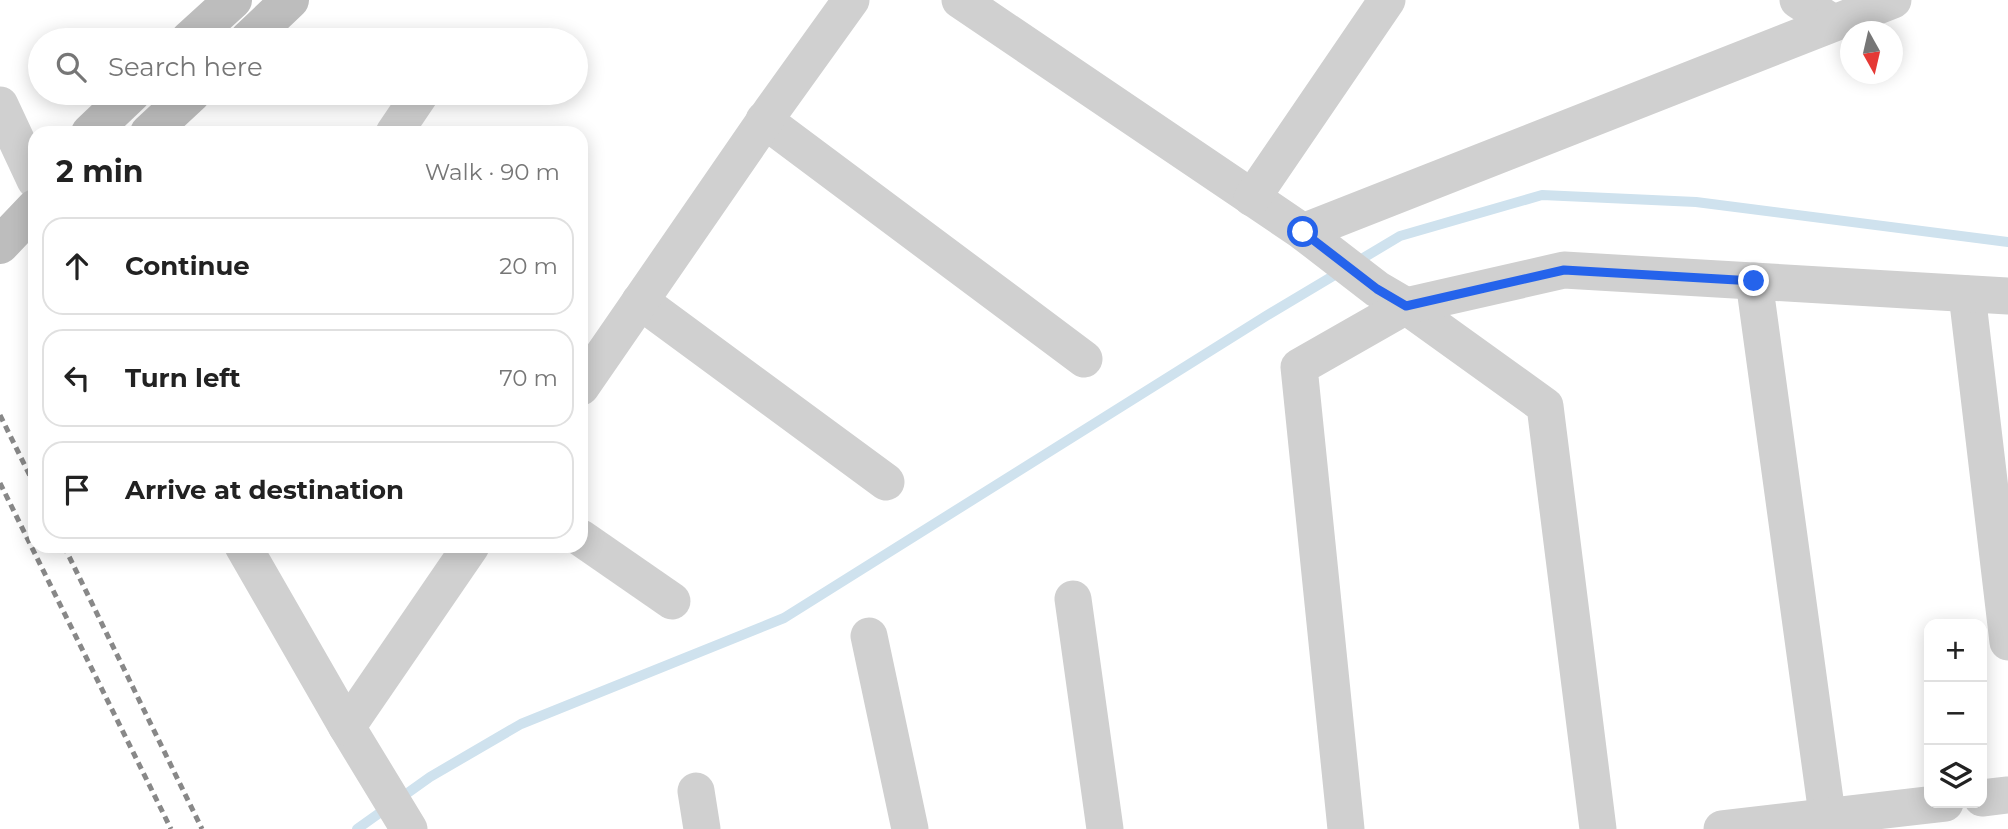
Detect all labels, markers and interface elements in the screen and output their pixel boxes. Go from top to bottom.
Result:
north arrow [1840,21,1903,84]
search box [28,28,588,105]
icon: search [52,48,90,86]
text: Search here [108,51,263,83]
text: 2 min [56,153,143,190]
text: Walk · 90 m [425,158,560,186]
route start [1287,216,1318,247]
icon: ahead [58,247,96,285]
text: Continue [125,250,250,282]
text: 20 m [499,252,558,280]
route end [1738,265,1769,296]
icon: left [58,359,96,397]
text: Turn left [125,362,241,394]
text: 70 m [499,364,558,392]
icon: arrive [58,471,96,509]
text: Arrive at destination [125,474,404,506]
map controls [1924,619,1987,808]
button: + [1924,619,1987,682]
button: − [1924,682,1987,745]
button: layers [1924,745,1987,808]

